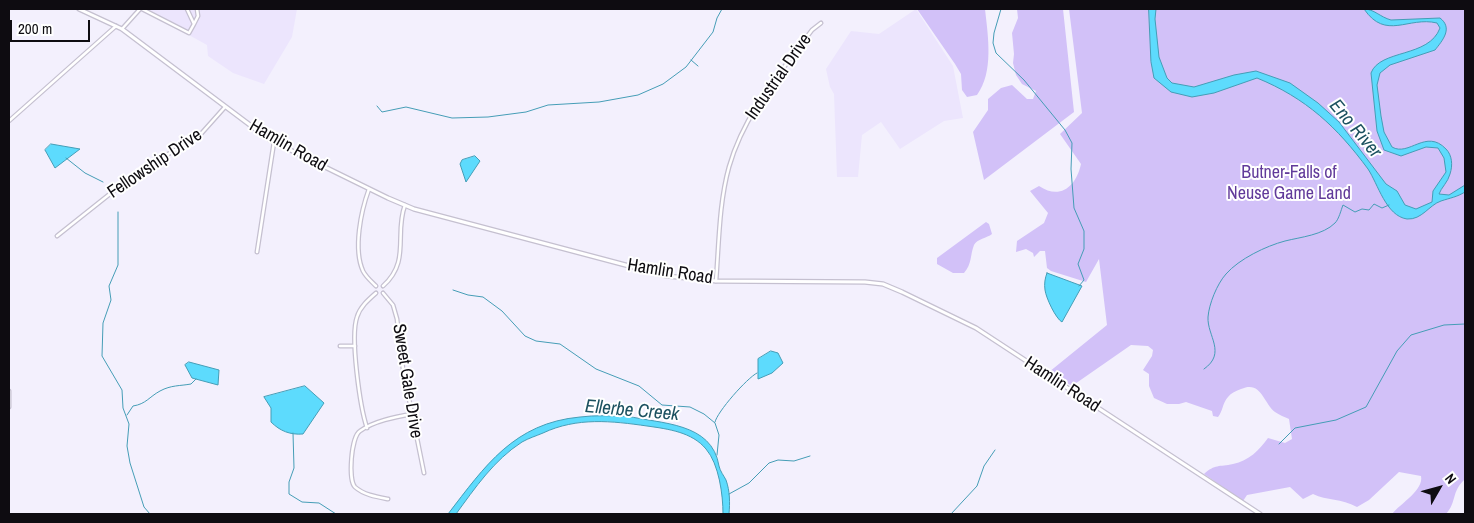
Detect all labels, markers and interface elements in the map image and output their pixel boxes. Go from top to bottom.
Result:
scale bar [12,10,92,42]
text: 200 m [18,18,52,39]
street label: Industrial Drive [741,30,817,124]
water label: Eno River [1324,95,1386,163]
street label: Hamlin Road [245,115,331,177]
street label: Fellowship Drive [104,125,206,203]
park label: Butner-Falls of Neuse Game Land [1227,162,1351,204]
street label: Hamlin Road [626,255,714,289]
street label: Sweet Gale Drive [387,322,427,440]
street label: Hamlin Road [1020,352,1104,418]
water label: Ellerbe Creek [584,396,680,426]
north arrow [1414,463,1464,513]
text: N [1441,470,1460,488]

